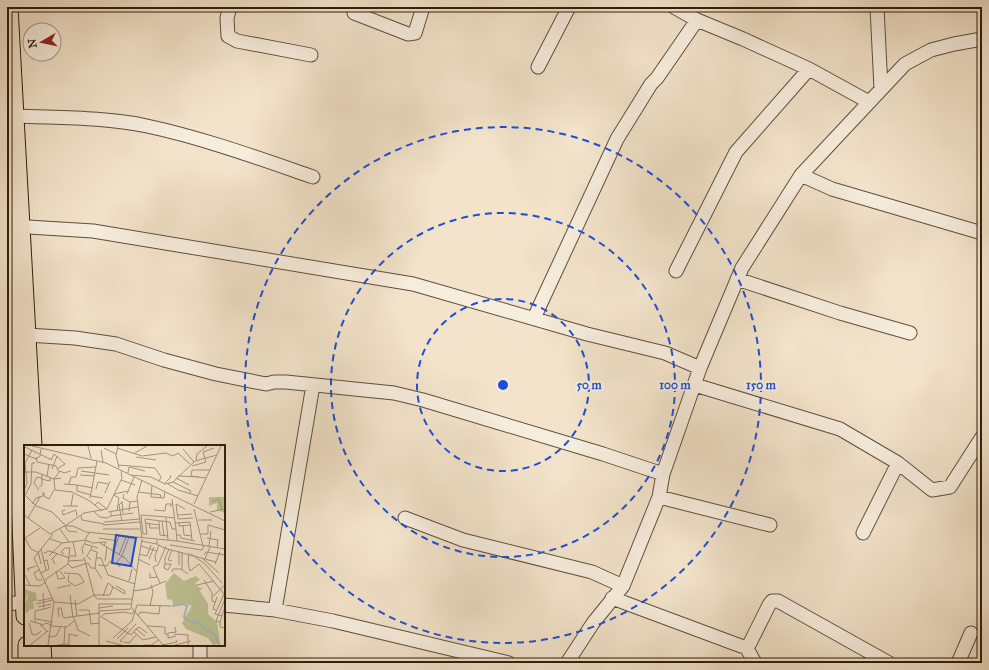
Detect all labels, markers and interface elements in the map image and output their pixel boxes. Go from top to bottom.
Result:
north arrow [22,22,62,62]
text: N [25,37,40,49]
centre of rings [496,378,510,392]
text: 50 m [576,378,603,392]
text: 100 m [659,378,692,392]
text: 150 m [746,378,777,392]
inset map [24,445,225,646]

